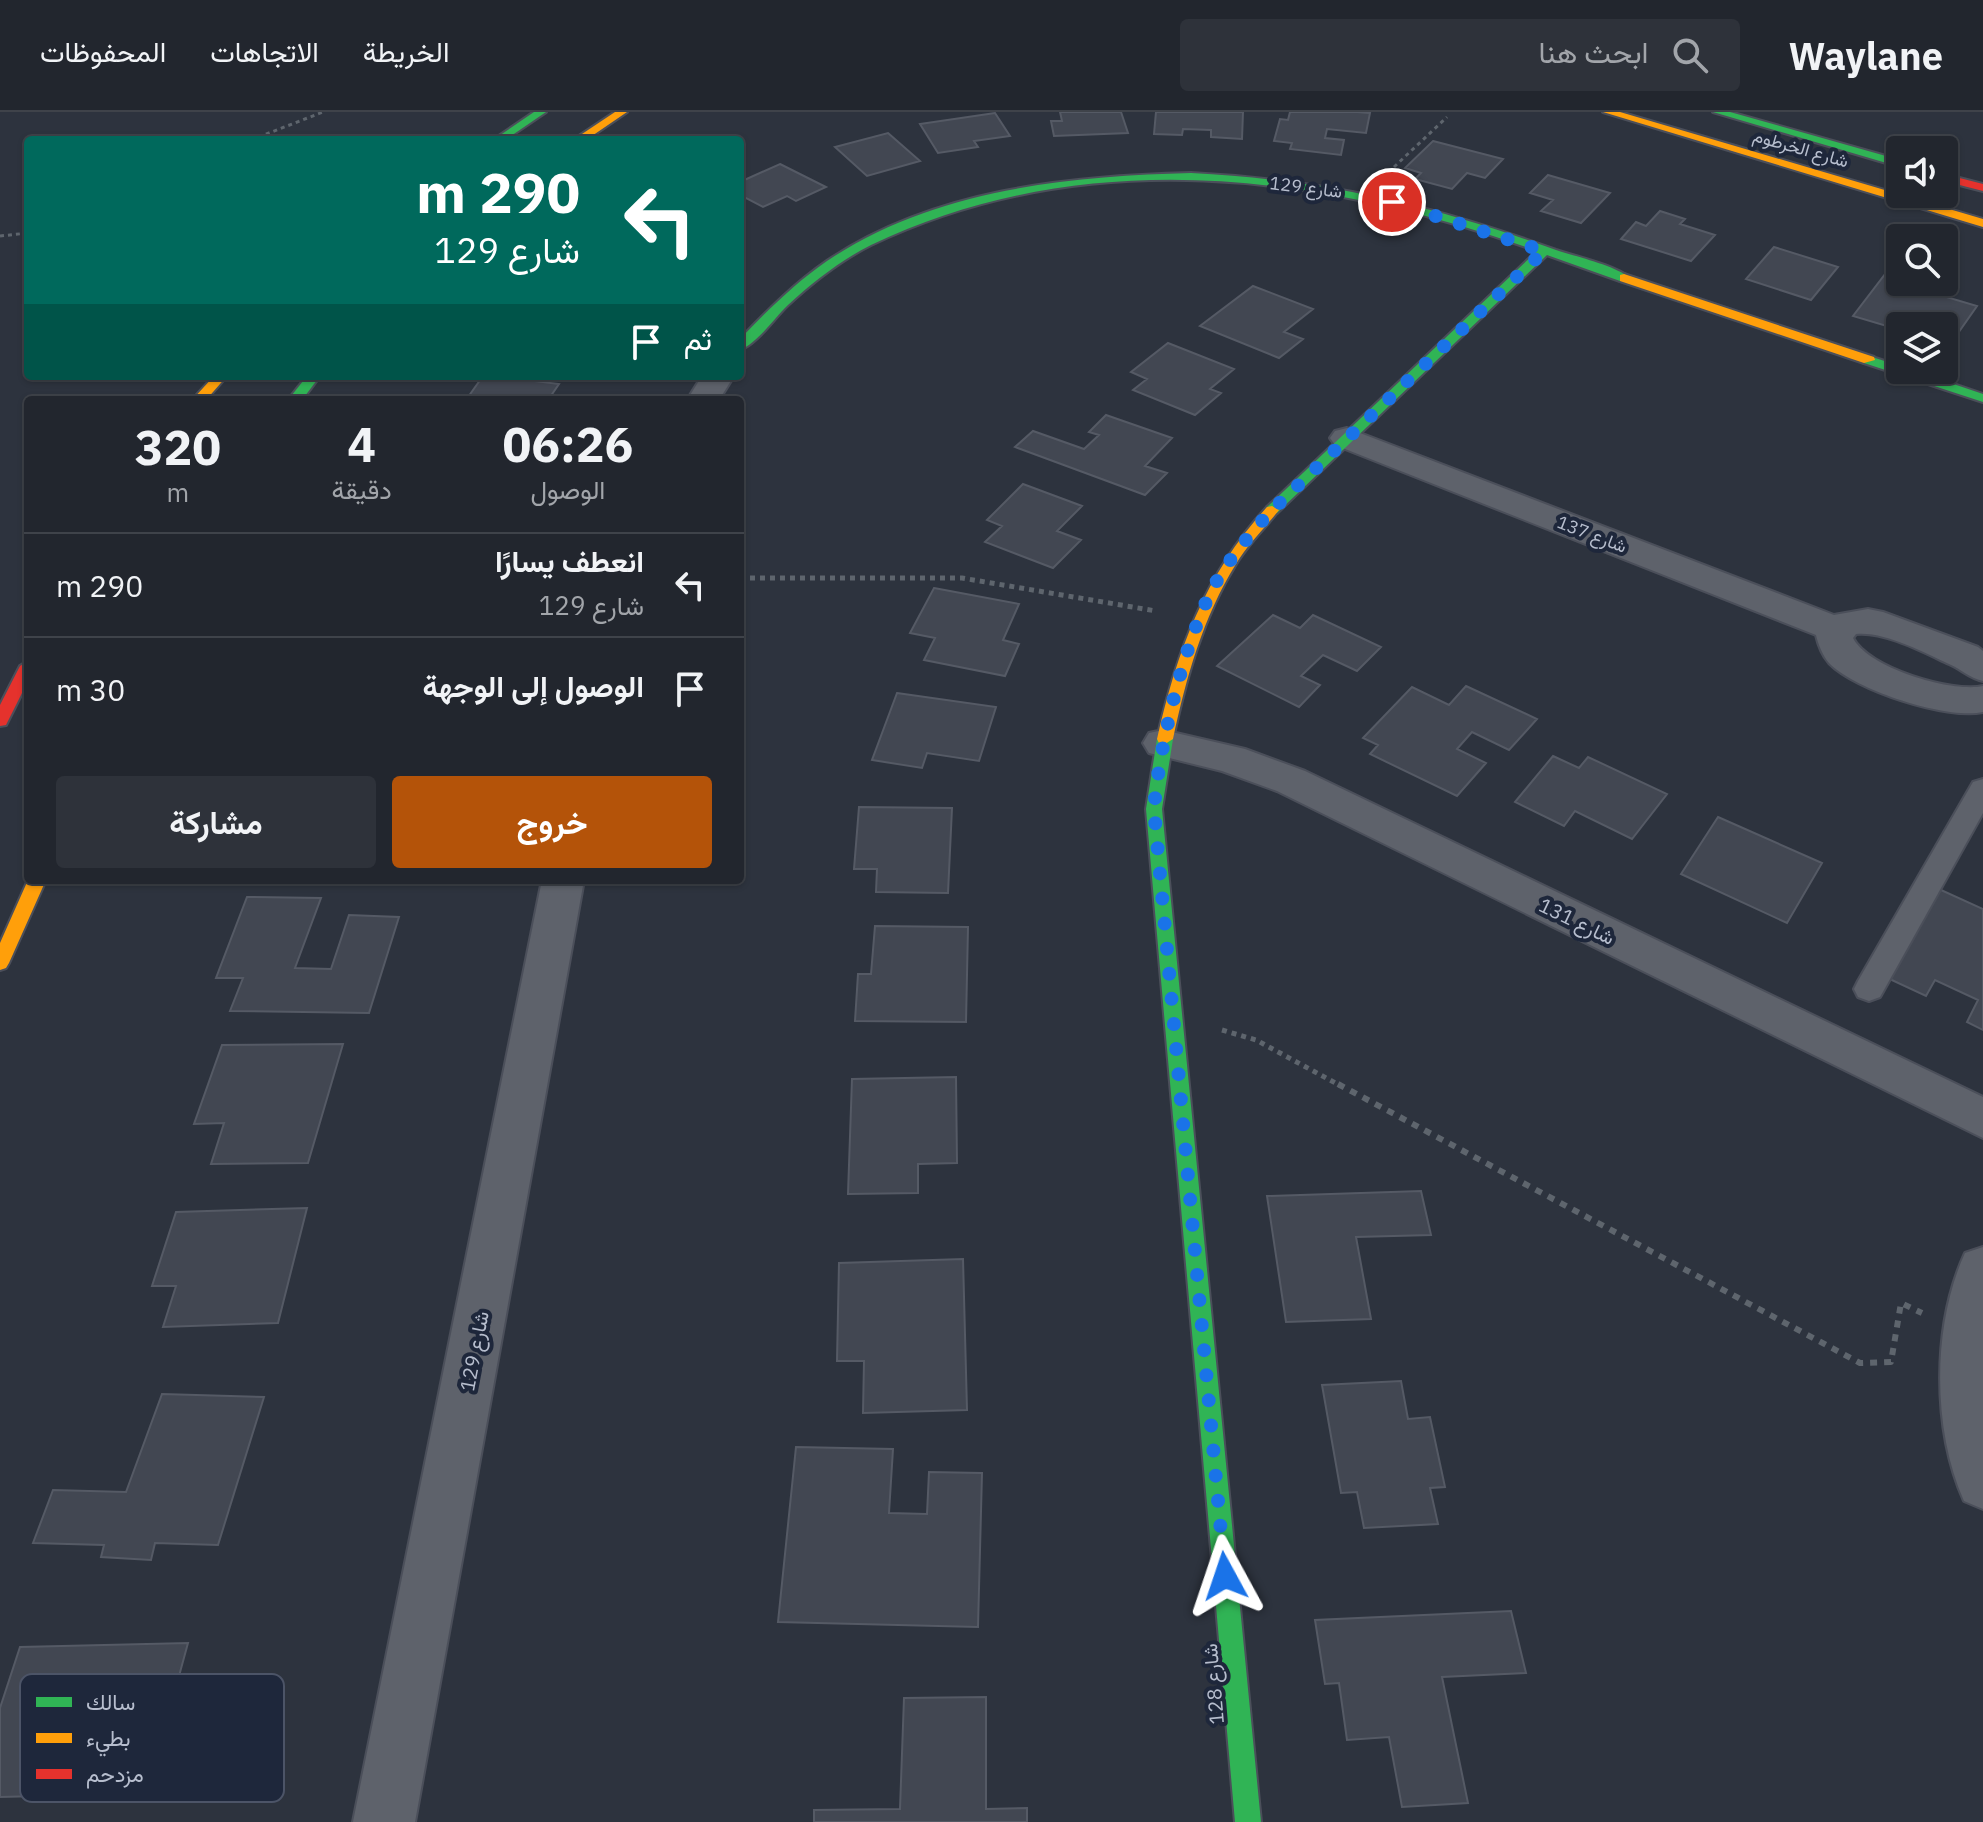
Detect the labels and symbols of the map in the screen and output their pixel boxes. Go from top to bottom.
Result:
street label: شارع الخرطوم [1750,123,1851,174]
pin [1358,168,1426,236]
street label: شارع 129 [1268,171,1344,204]
street label: شارع 137 [1554,510,1630,559]
street label: شارع 131 [1534,891,1619,952]
street label: شارع 129 [453,1309,496,1393]
position arrow [1183,1534,1267,1618]
street label: شارع 128 [1196,1642,1231,1725]
legend [20,1674,284,1802]
text: سالك [86,1687,135,1716]
text: بطيء [86,1723,131,1757]
text: مزدحم [86,1759,144,1789]

